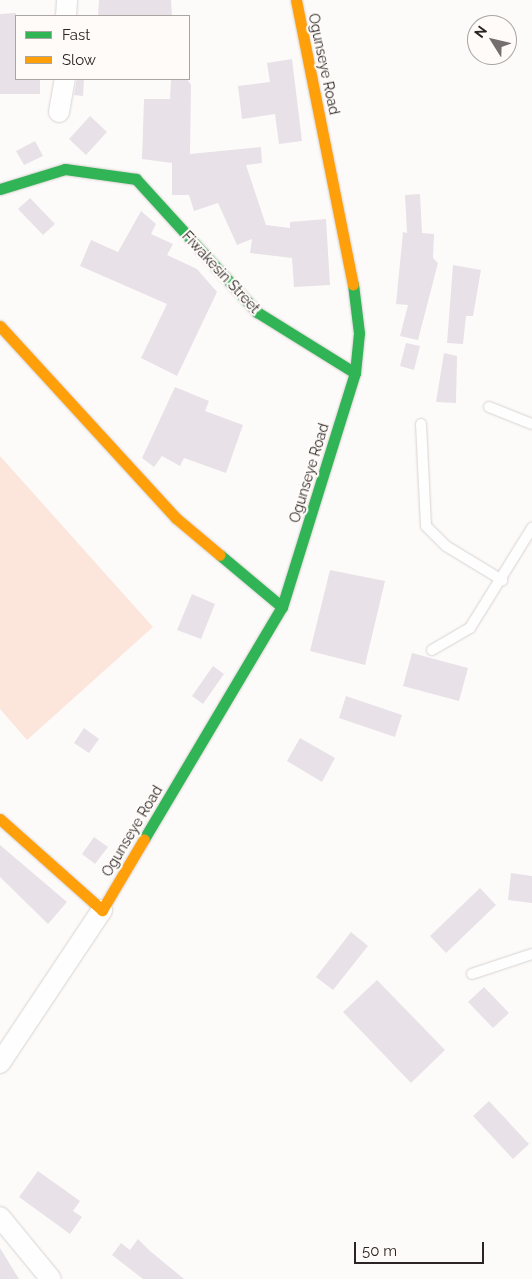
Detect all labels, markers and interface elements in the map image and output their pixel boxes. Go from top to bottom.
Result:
street label: Ogunseye Road [305,12,343,116]
legend [15,15,190,80]
north arrow [467,15,517,65]
text: N [471,23,490,41]
text: Fast [62,26,90,44]
text: Slow [62,51,96,69]
street label: Fiwakesin Street [179,228,263,316]
street label: Ogunseye Road [286,421,332,525]
street label: Ogunseye Road [98,782,166,880]
scale bar [357,1232,487,1264]
text: 50 m [362,1242,397,1260]

